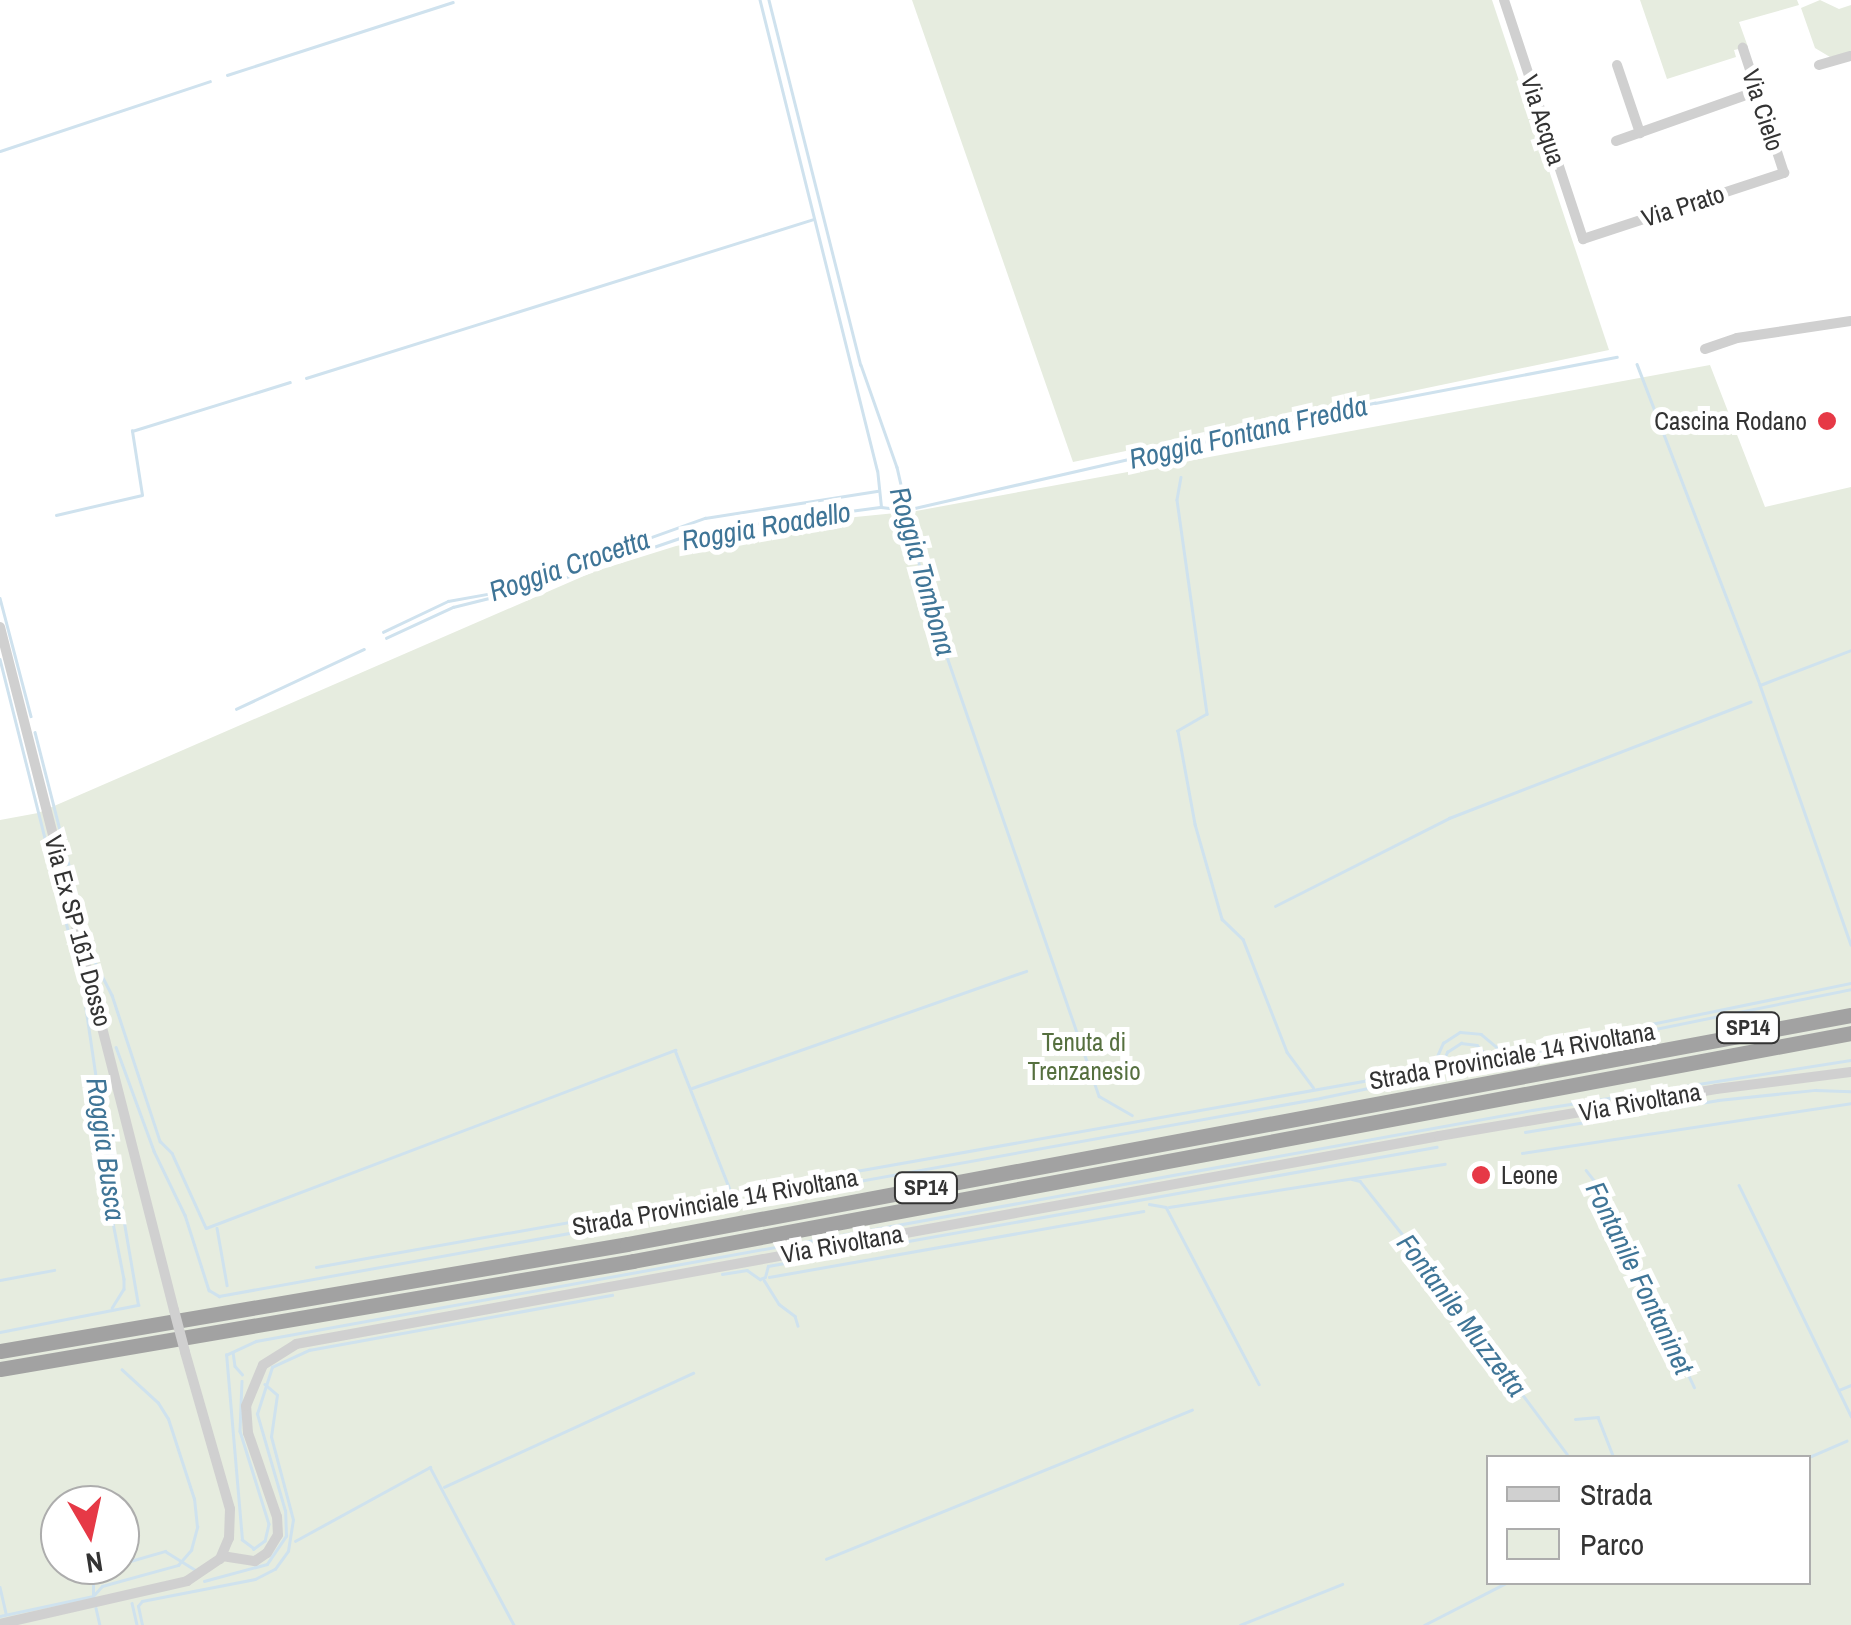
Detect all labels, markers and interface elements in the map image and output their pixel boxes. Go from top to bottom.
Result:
street label: Via Cielo [1736,65,1790,155]
street label: Via Acqua [1514,71,1572,169]
street label: Via Prato [1638,179,1728,233]
water label: Roggia Fontana Fredda [1126,388,1370,476]
place label: Cascina Rodano [1654,406,1807,436]
marker: Cascina Rodano [1816,410,1838,432]
water label: Roggia Tombona [883,483,963,659]
water label: Roggia Roadello [679,495,853,557]
water label: Roggia Crocetta [484,522,654,608]
street label: Via Ex SP 161 Dosso [38,832,118,1030]
road number: SP14 [1716,1011,1780,1045]
street label: Strada Provinciale 14 Rivoltana [1367,1016,1657,1096]
park label: Tenuta di Trenzanesio [1027,1028,1141,1087]
water label: Roggia Busca [79,1075,133,1223]
street label: Via Rivoltana [1577,1077,1703,1127]
place label: Leone [1501,1160,1558,1190]
street label: Strada Provinciale 14 Rivoltana [570,1162,860,1242]
marker: Leone [1470,1164,1492,1186]
road number: SP14 [894,1171,958,1205]
water label: Fontanile Fontaninet [1579,1176,1701,1380]
street label: Via Rivoltana [779,1219,905,1269]
water label: Fontanile Muzzetta [1390,1227,1534,1403]
legend [1486,1455,1811,1585]
text: Strada [1580,1474,1652,1514]
north arrow [40,1485,140,1585]
text: Parco [1580,1524,1644,1564]
text: N [83,1543,106,1583]

